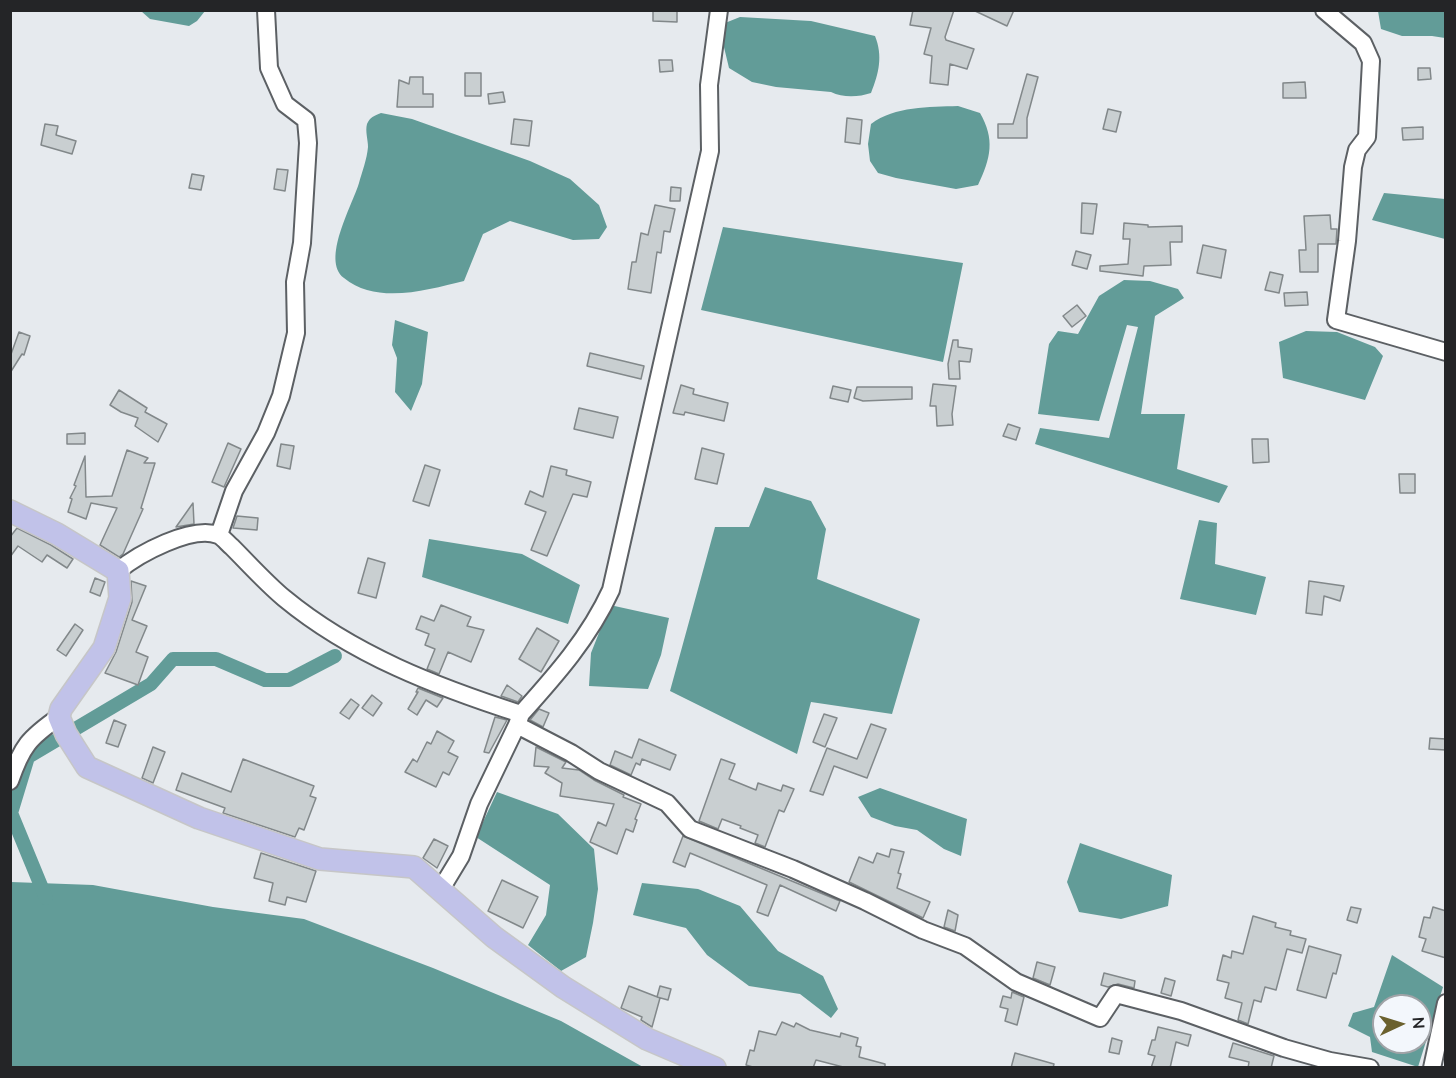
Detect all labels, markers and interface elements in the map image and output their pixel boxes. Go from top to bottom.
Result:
north arrow [1372,994,1432,1054]
text: N [1407,1016,1429,1030]

